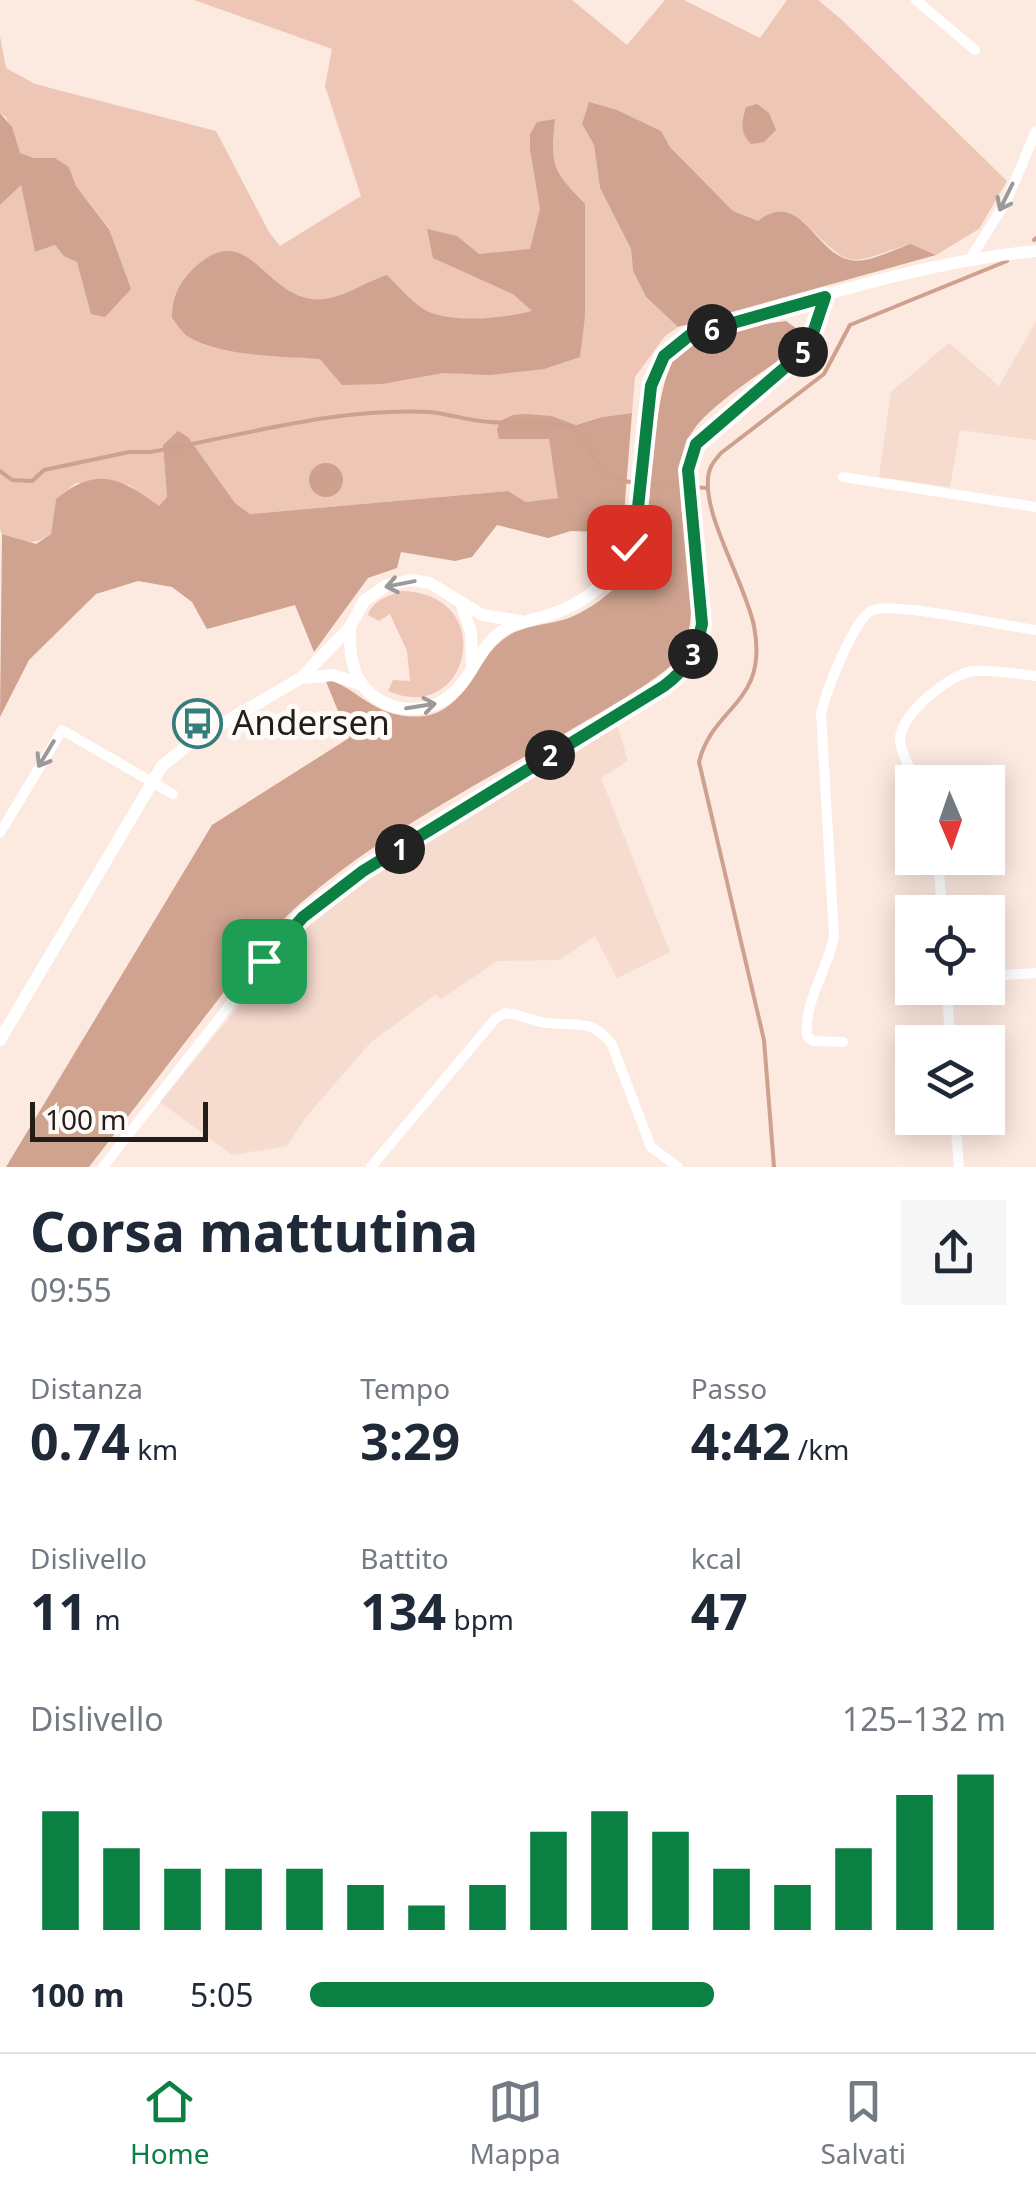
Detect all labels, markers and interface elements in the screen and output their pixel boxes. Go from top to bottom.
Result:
one-way arrow [996,181,1015,211]
pin: 6 [687,304,737,354]
text: 6 [704,310,720,348]
pin: 5 [778,327,828,377]
text: 5 [795,333,811,371]
pin [587,505,672,590]
icon: check [602,520,657,575]
one-way arrow [384,575,417,594]
pin: 3 [668,629,718,679]
text: 3 [685,635,701,673]
one-way arrow [404,696,437,714]
bus stop icon: Andersen [171,697,223,749]
place label: Andersen [232,698,390,745]
pin: 2 [525,730,575,780]
text: 2 [542,736,558,774]
one-way arrow [36,739,56,768]
north arrow [895,765,1005,875]
map controls [895,765,1005,1135]
pin: 1 [375,824,425,874]
text: 1 [392,830,408,868]
button: locate [895,895,1005,1005]
pin [222,919,307,1004]
icon: arrive [237,934,292,989]
button: layers [895,1025,1005,1135]
scale bar [30,1097,208,1142]
text: 100 m [45,1100,127,1138]
text: Corsa mattutina [30,1193,478,1268]
button: share [901,1200,1006,1305]
text: 09:55 [30,1268,112,1311]
text: Distanza [30,1369,143,1407]
text: Tempo [360,1369,450,1407]
text: Passo [691,1369,767,1407]
text: 0.74 [30,1407,130,1475]
text: 3:29 [360,1407,460,1475]
text: 4:42 [691,1407,791,1475]
text: km [130,1430,178,1468]
text: /km [791,1430,849,1468]
text: Dislivello [30,1539,147,1577]
text: Battito [360,1539,449,1577]
text: kcal [691,1539,742,1577]
text: 11 [30,1577,87,1645]
text: 134 [360,1577,446,1645]
text: 47 [691,1577,748,1645]
text: m [87,1600,121,1638]
text: bpm [446,1600,514,1638]
text: Dislivello [30,1697,164,1740]
text: 125–132 m [842,1697,1006,1740]
text: 100 m [30,1973,124,2016]
text: 5:05 [190,1973,254,2016]
tab: Home [130,2074,210,2172]
tab: Mappa [469,2074,561,2172]
tab: Salvati [821,2074,906,2172]

